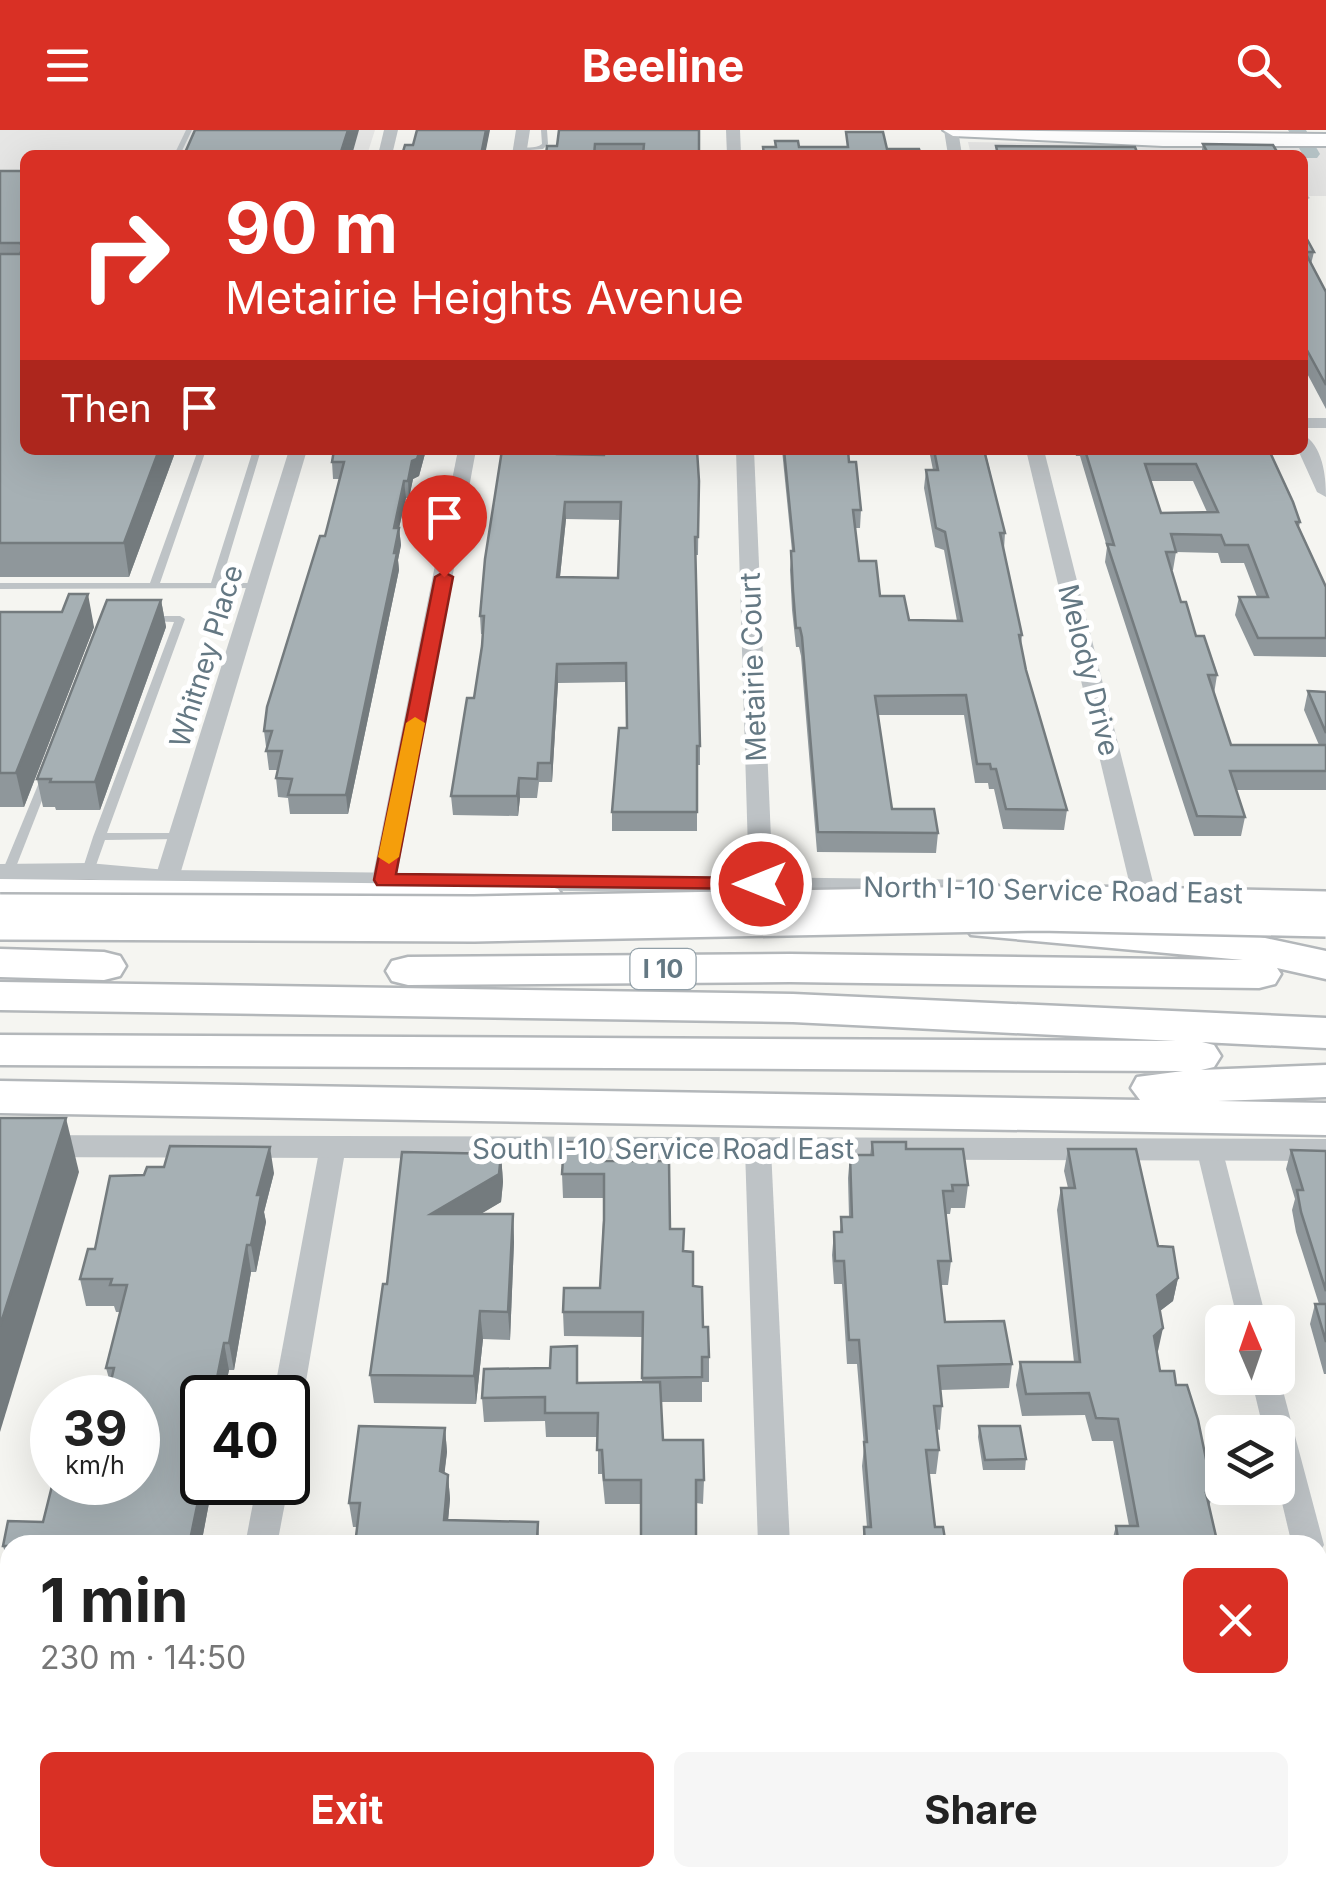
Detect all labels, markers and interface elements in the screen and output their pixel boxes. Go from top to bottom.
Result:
icon: menu [40,38,95,93]
text: Beeline [582,38,744,93]
icon: search [1231,38,1286,93]
text: 90 m [225,185,398,270]
icon: right [60,190,190,320]
text: Metairie Heights Avenue [225,270,744,325]
icon: arrive [172,380,227,435]
text: Then [60,385,152,431]
pin [402,475,487,578]
icon: arrive [417,490,472,545]
street label: Whitney Place [162,561,250,751]
street label: Metairie Court [733,572,773,762]
street label: Melody Drive [1051,581,1127,759]
position arrow [709,832,813,936]
street label: North I-10 Service Road East [863,870,1243,910]
road number: I 10 [630,949,696,989]
street label: South I-10 Service Road East [472,1132,854,1166]
north arrow [1205,1305,1295,1395]
map controls [1205,1305,1295,1505]
speed limit sign: 40 [180,1375,310,1505]
text: 39 [63,1398,127,1458]
button: layers [1205,1415,1295,1505]
text: km/h [65,1450,125,1480]
text: 1 min [40,1564,188,1636]
button: close [1183,1568,1288,1673]
text: 230 m · 14:50 [40,1638,246,1677]
button: Exit [40,1752,654,1867]
button: Share [674,1752,1288,1867]

